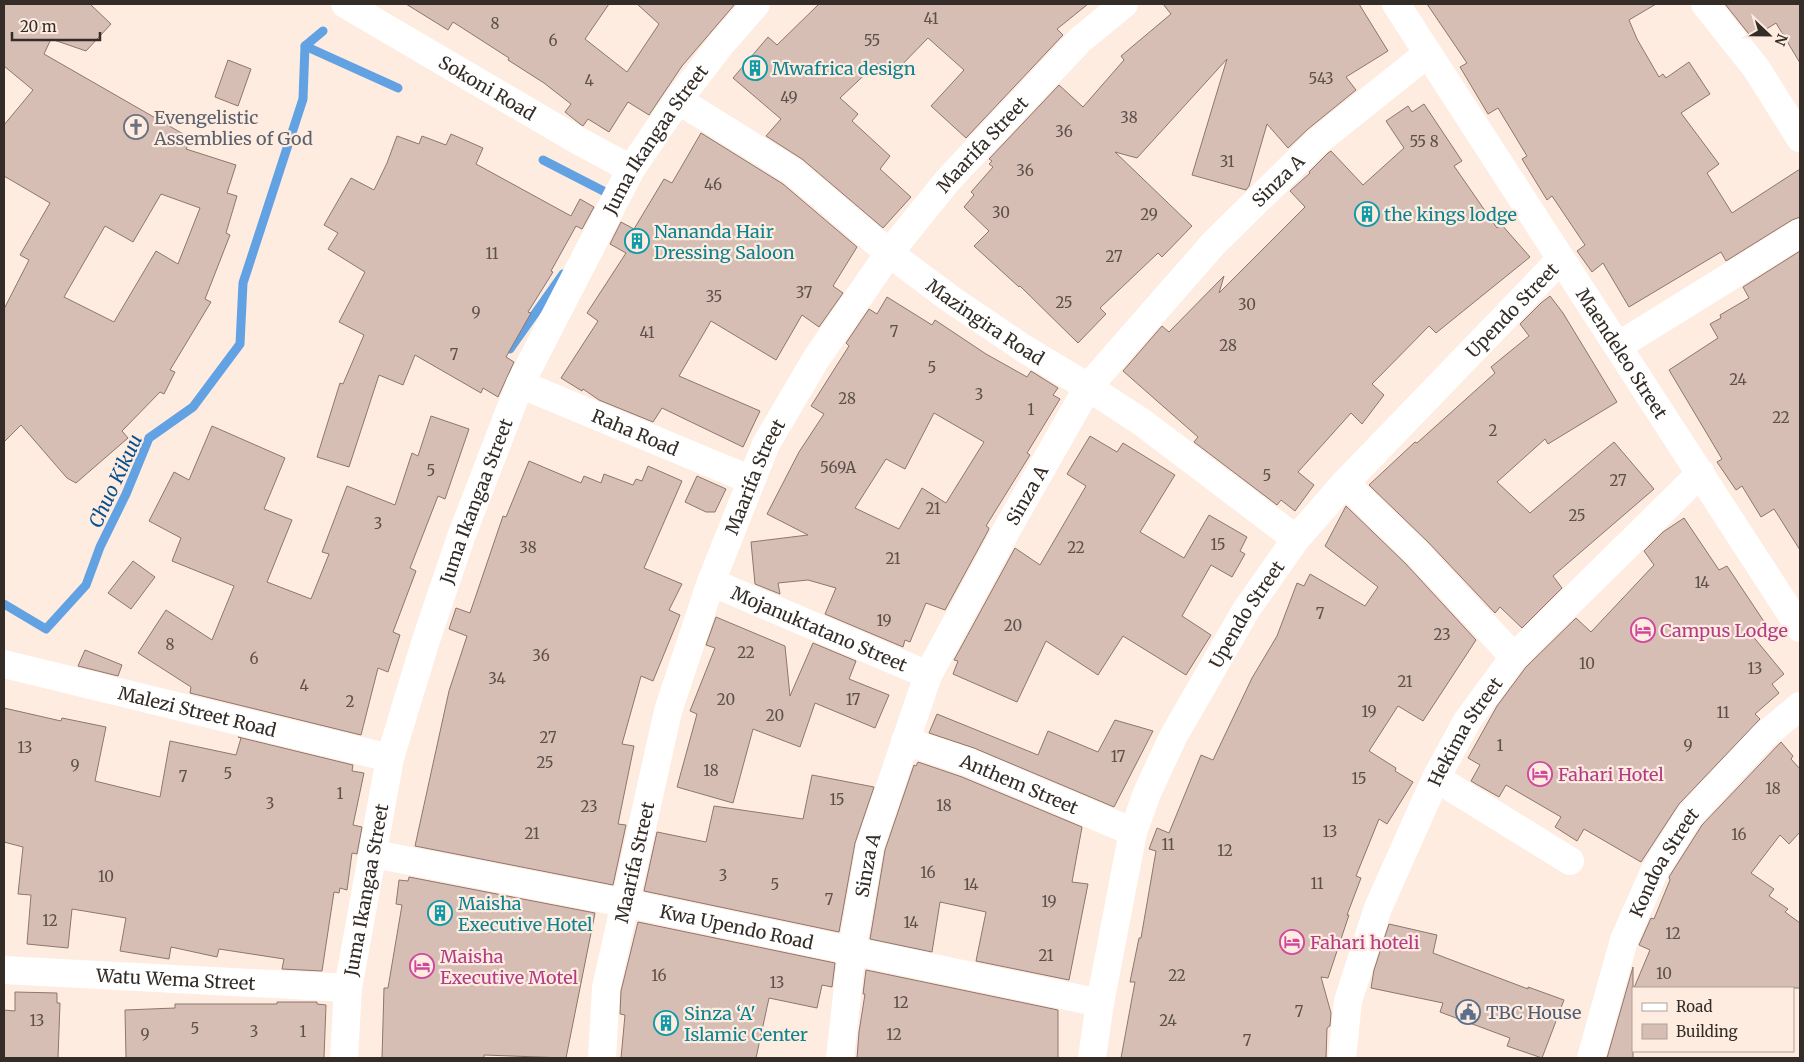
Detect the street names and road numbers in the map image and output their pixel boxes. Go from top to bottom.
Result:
street label: Sokoni Road [435,50,540,125]
street label: Juma Ikangaa Street [598,60,713,219]
street label: Maarifa Street [931,91,1033,197]
street label: Sinza A [1247,149,1309,211]
street label: Upendo Street [1461,258,1563,362]
street label: Mazingira Road [922,274,1049,370]
street label: Maendeleo Street [1571,284,1673,423]
street label: Raha Road [589,404,682,460]
street label: Juma Ikangaa Street [434,415,517,588]
street label: Maarifa Street [720,415,790,538]
street label: Sinza A [1000,461,1053,529]
street label: Upendo Street [1204,556,1289,672]
street label: Mojanuktatano Street [728,581,911,676]
street label: Hekima Street [1422,672,1507,790]
street label: Malezi Street Road [116,681,279,741]
street label: Anthem Street [956,748,1082,819]
street label: Maarifa Street [609,799,659,925]
street label: Juma Ikangaa Street [339,802,393,979]
street label: Kondoa Street [1624,802,1703,921]
street label: Sinza A [850,829,885,899]
street label: Kwa Upendo Road [658,899,816,954]
street label: Watu Wema Street [95,963,256,995]

